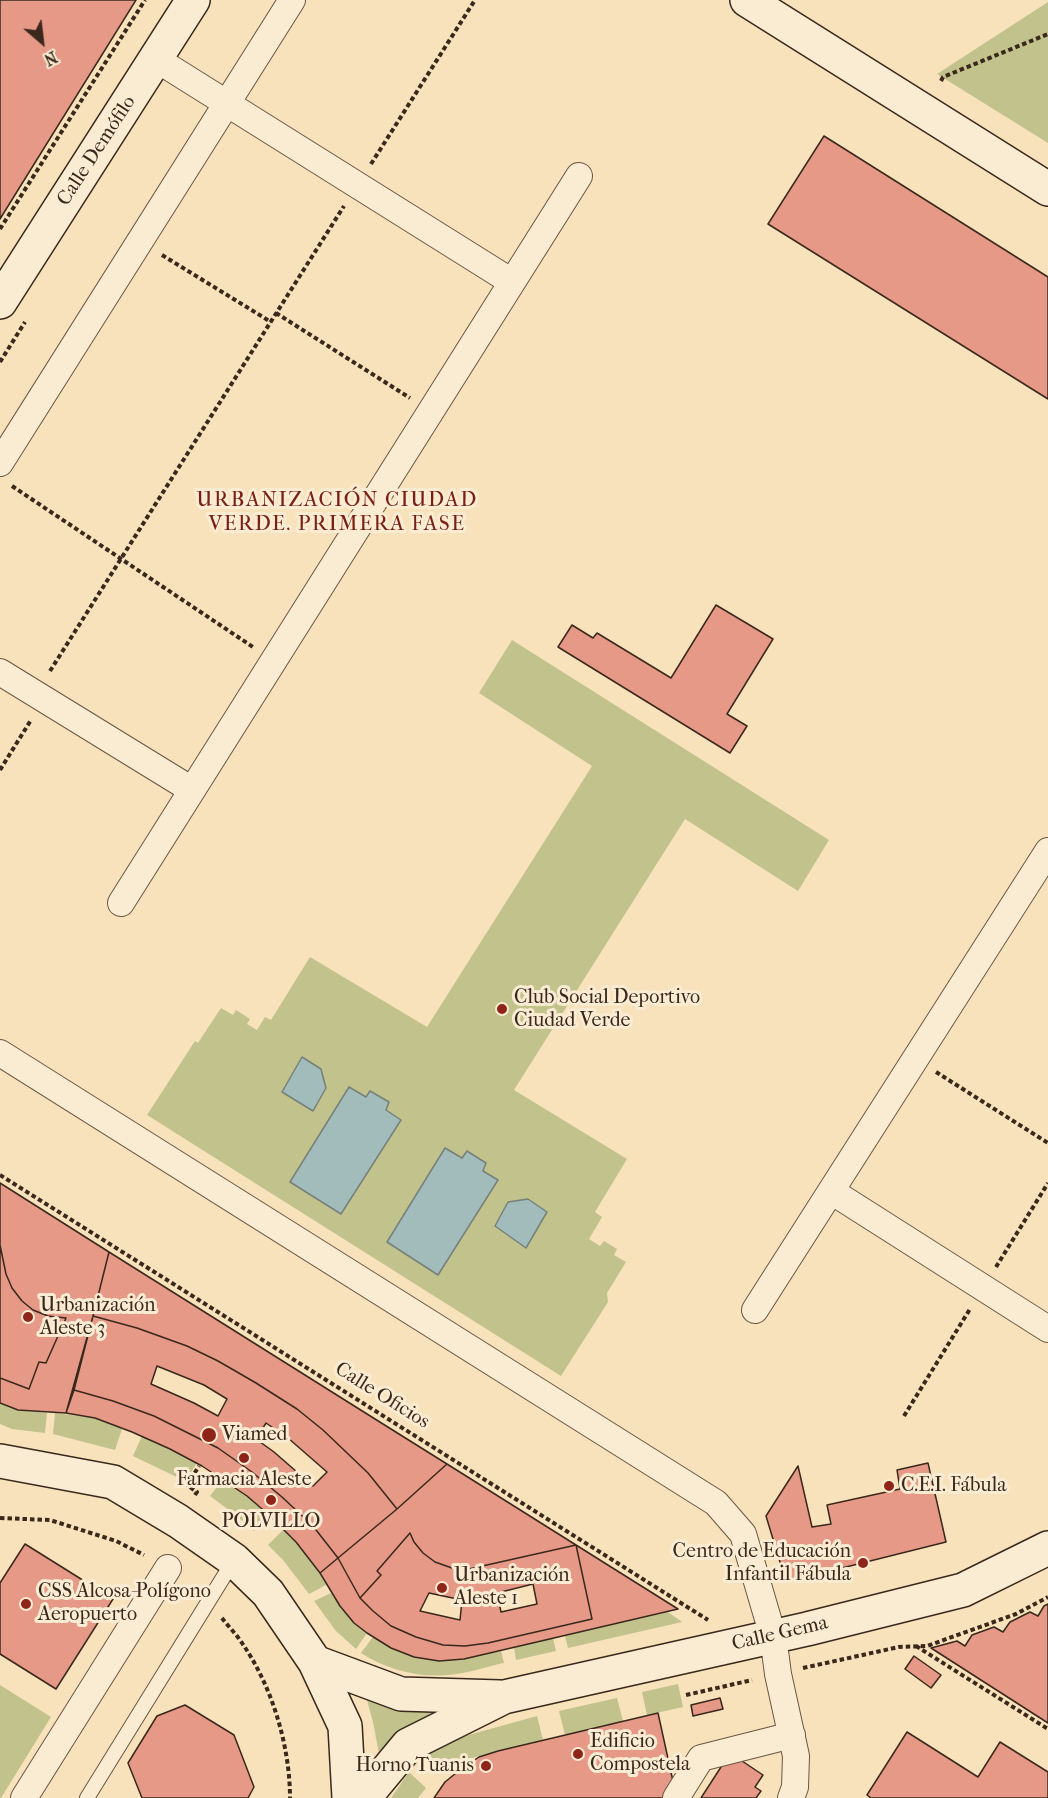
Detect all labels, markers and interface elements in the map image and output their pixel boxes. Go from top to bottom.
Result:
north arrow [12,12,72,72]
text: N [41,47,61,70]
street label: Calle Demófilo [53,91,141,211]
district label: URBANIZACIÓN CIUDAD VERDE. PRIMERA FASE [196,488,478,538]
place label: Club Social Deportivo Ciudad Verde [514,986,700,1033]
marker: Club Social Deportivo Ciudad Verde [495,1002,509,1016]
place label: Urbanización Aleste 3 [40,1294,156,1341]
marker: Urbanización Aleste 3 [21,1310,35,1324]
street label: Calle Oficios [330,1358,434,1434]
place label: Viamed [222,1423,287,1447]
marker: Viamed [200,1426,218,1444]
marker: Farmacia Aleste [237,1451,251,1465]
place label: Farmacia Aleste [176,1468,312,1492]
place label: C.E.I. Fábula [901,1474,1006,1498]
marker: C.E.I. Fábula [882,1479,896,1493]
marker: POLVILLO [264,1493,278,1507]
place label: POLVILLO [222,1510,320,1534]
place label: Centro de Educación Infantil Fábula [673,1540,851,1587]
marker: Centro de Educación Infantil Fábula [856,1556,870,1570]
place label: Urbanización Aleste 1 [454,1564,570,1611]
place label: CSS Alcosa-Polígono Aeropuerto [38,1580,211,1627]
marker: Urbanización Aleste 1 [435,1581,449,1595]
marker: CSS Alcosa-Polígono Aeropuerto [19,1597,33,1611]
street label: Calle Gema [730,1611,830,1657]
place label: Edificio Compostela [590,1730,690,1777]
marker: Edificio Compostela [571,1747,585,1761]
place label: Horno Tuanis [356,1754,474,1778]
marker: Horno Tuanis [479,1759,493,1773]

